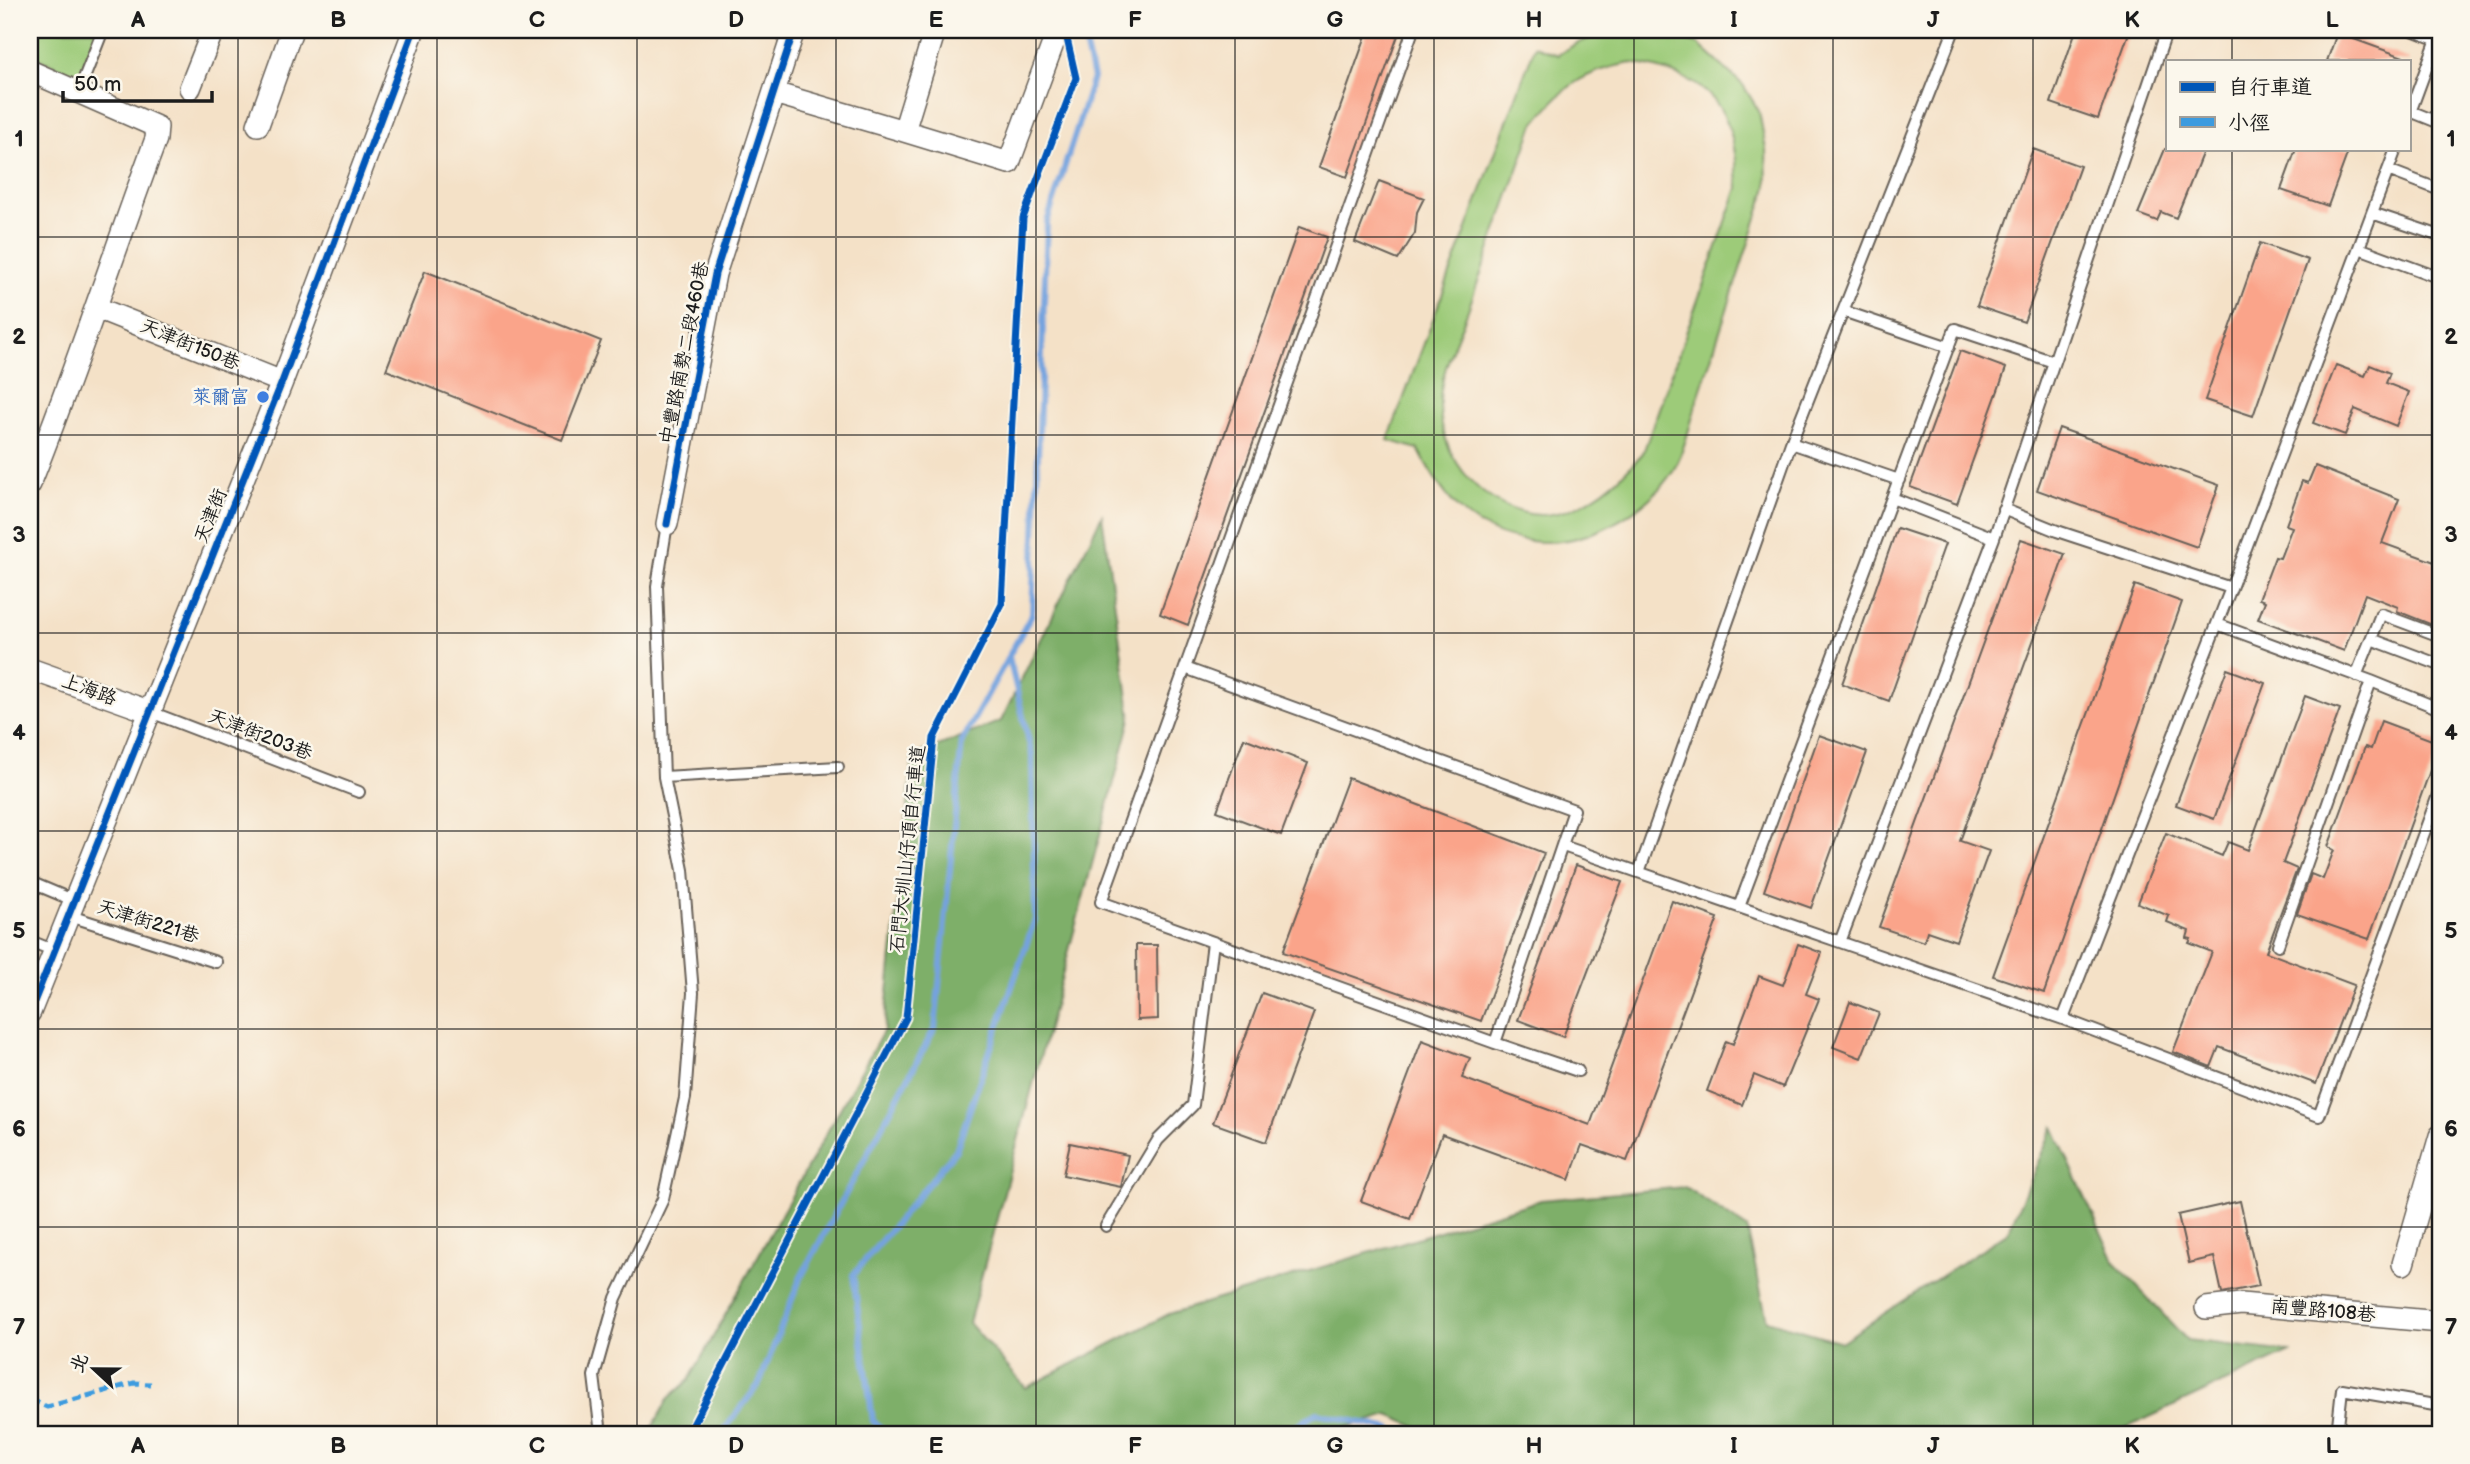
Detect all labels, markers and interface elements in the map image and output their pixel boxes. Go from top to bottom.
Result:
text: A [130,6,146,34]
text: B [330,6,346,34]
text: C [529,6,545,34]
text: D [728,6,744,34]
text: E [929,6,944,34]
text: F [1128,6,1142,34]
text: G [1327,6,1344,34]
text: H [1525,6,1543,34]
text: I [1730,6,1738,34]
text: J [1927,6,1940,34]
text: K [2124,6,2140,34]
text: L [2325,6,2339,34]
scale bar [63,60,212,104]
legend [2166,60,2410,150]
text: 50 m [74,72,121,97]
text: 自行車道 [2228,75,2312,100]
text: 小徑 [2228,111,2270,136]
text: 1 [14,125,24,153]
text: 1 [2446,125,2456,153]
street label: 中豐路南勢二段460巷 [656,259,714,447]
street label: 天津街150巷 [137,315,243,375]
text: 2 [12,323,26,351]
text: 2 [2444,323,2458,351]
place label: 萊爾富 [192,386,249,409]
marker: 萊爾富 [255,389,271,405]
street label: 天津街 [190,485,232,547]
text: 3 [12,521,26,549]
text: 3 [2444,521,2458,549]
street label: 上海路 [58,669,120,711]
street label: 天津街203巷 [204,705,316,765]
text: 4 [12,719,26,747]
text: 4 [2444,719,2458,747]
street label: 石門大圳山仔頂自行車道 [886,744,930,954]
street label: 天津街221巷 [94,896,202,948]
text: 5 [12,917,26,945]
text: 5 [2444,917,2458,945]
text: 6 [12,1115,26,1143]
text: 6 [2444,1115,2458,1143]
street label: 南豐路108巷 [2269,1295,2377,1327]
text: 7 [13,1313,26,1341]
text: 7 [2445,1313,2458,1341]
north arrow [60,1334,130,1404]
text: 北 [65,1350,94,1376]
text: A [130,1432,146,1460]
text: B [330,1432,346,1460]
text: C [529,1432,545,1460]
text: D [728,1432,744,1460]
text: E [929,1432,944,1460]
text: F [1128,1432,1142,1460]
text: G [1327,1432,1344,1460]
text: H [1525,1432,1543,1460]
text: I [1730,1432,1738,1460]
text: J [1927,1432,1940,1460]
text: K [2124,1432,2140,1460]
text: L [2325,1432,2339,1460]

